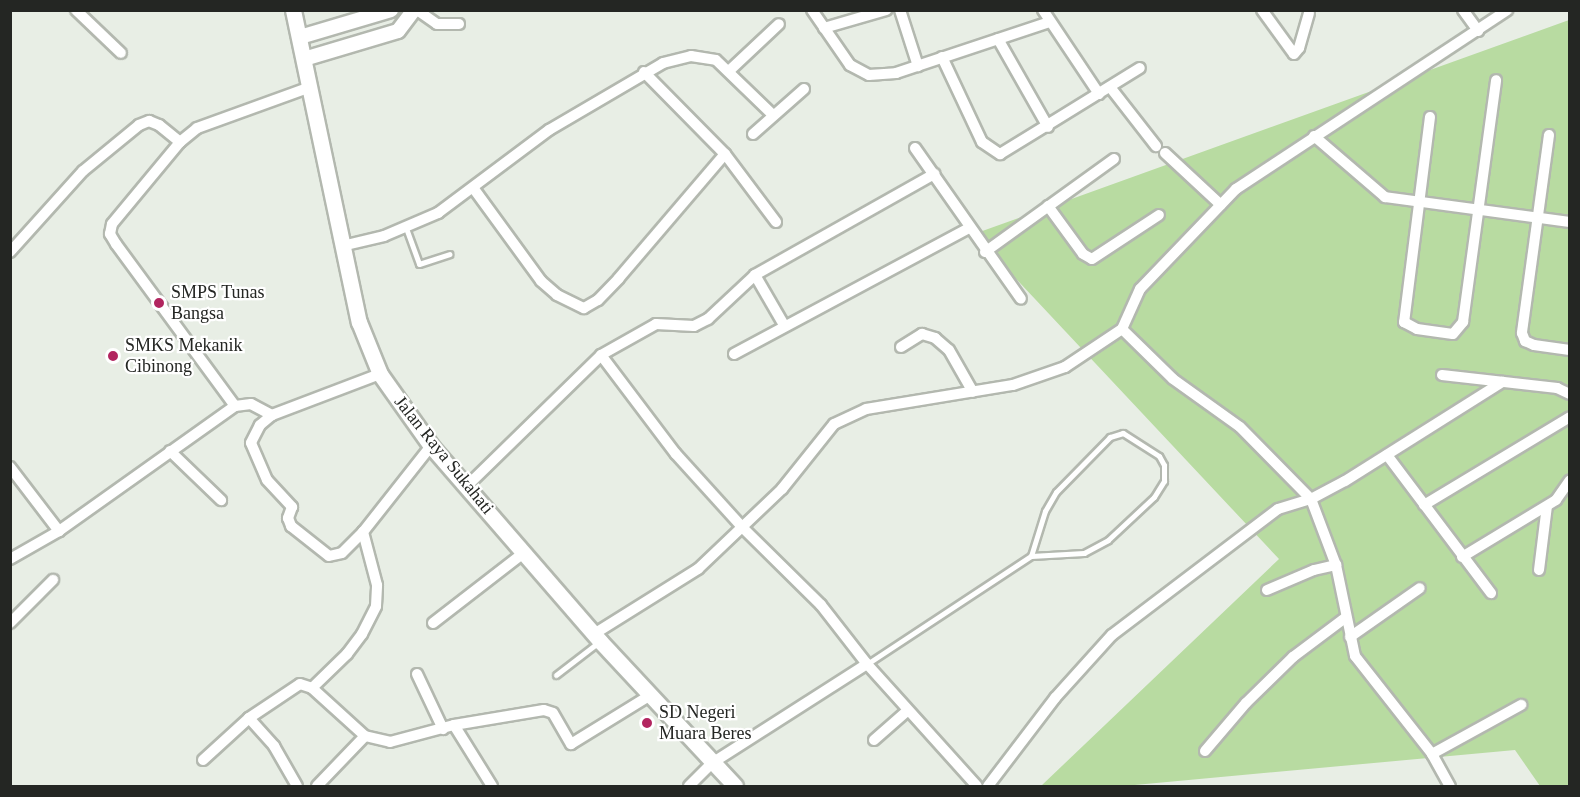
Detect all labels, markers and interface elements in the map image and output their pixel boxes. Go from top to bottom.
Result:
place label: SMPS Tunas Bangsa [171,282,265,324]
marker: SMPS Tunas Bangsa [152,296,166,310]
place label: SMKS Mekanik Cibinong [125,335,243,378]
marker: SMKS Mekanik Cibinong [106,349,120,363]
street label: Jalan Raya Sukahati [390,391,498,519]
place label: SD Negeri Muara Beres [659,702,751,744]
marker: SD Negeri Muara Beres [640,716,654,730]

